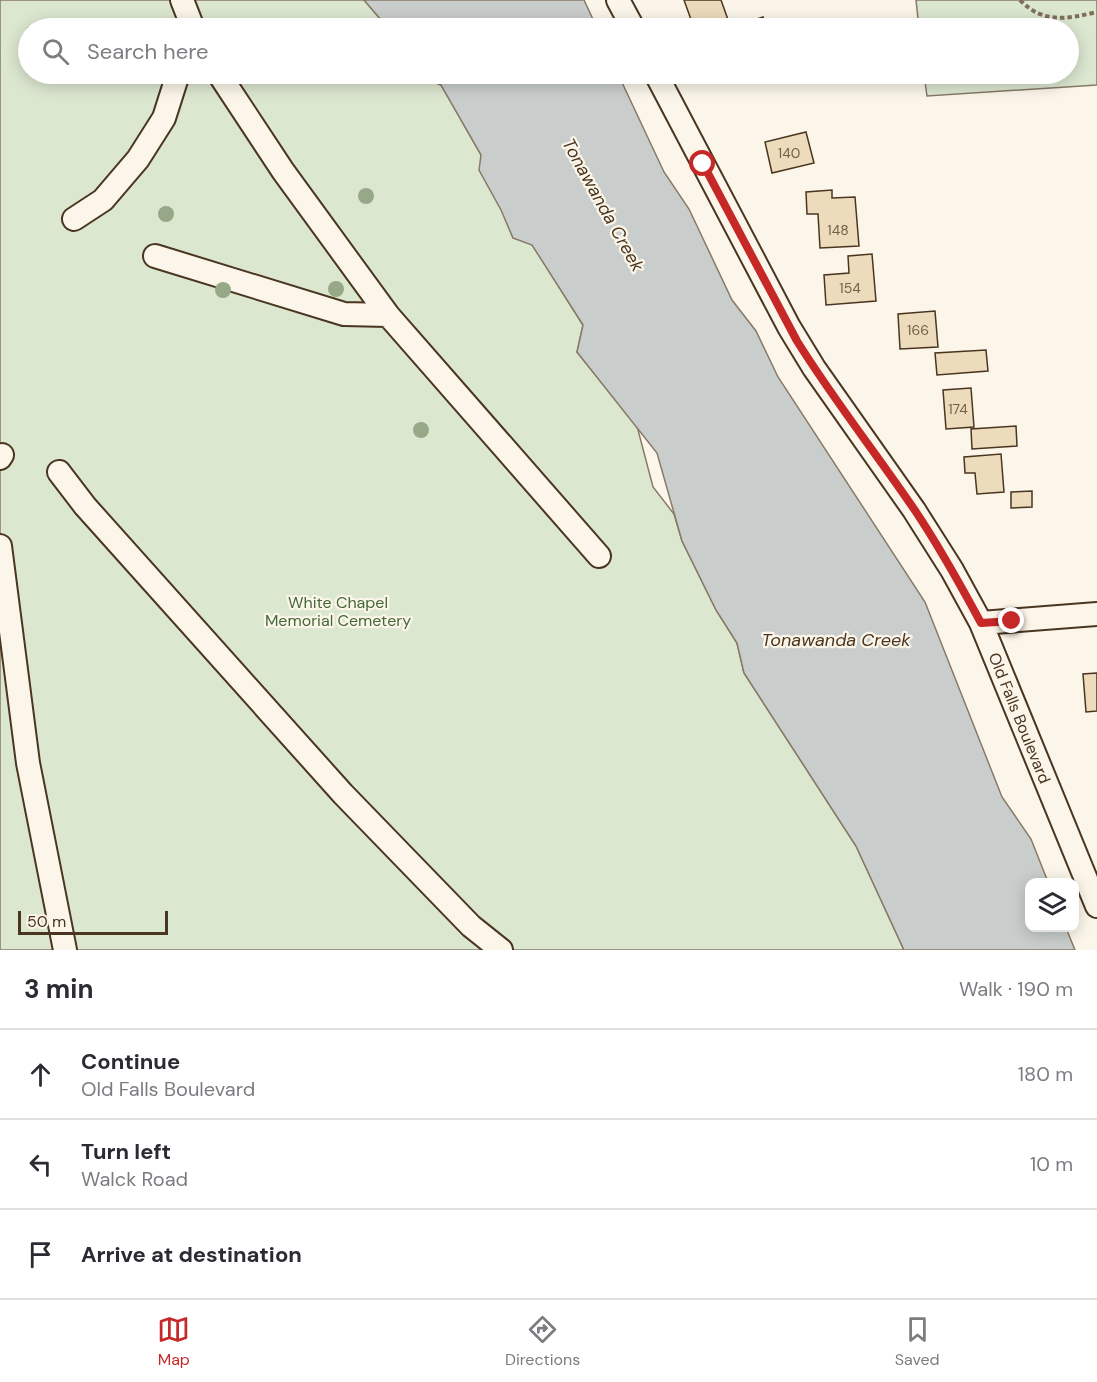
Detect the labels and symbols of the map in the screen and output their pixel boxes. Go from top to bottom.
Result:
water label: Tonawanda Creek [556,134,650,277]
house number: 140 [778,144,800,162]
route start [689,150,715,176]
house number: 148 [827,221,849,239]
house number: 154 [839,279,861,297]
house number: 166 [907,321,929,339]
house number: 174 [948,400,968,418]
park label: White Chapel Memorial Cemetery [265,592,411,631]
route end [998,607,1024,633]
water label: Tonawanda Creek [762,628,911,652]
street label: Old Falls Boulevard [984,650,1055,787]
scale bar [18,908,168,936]

